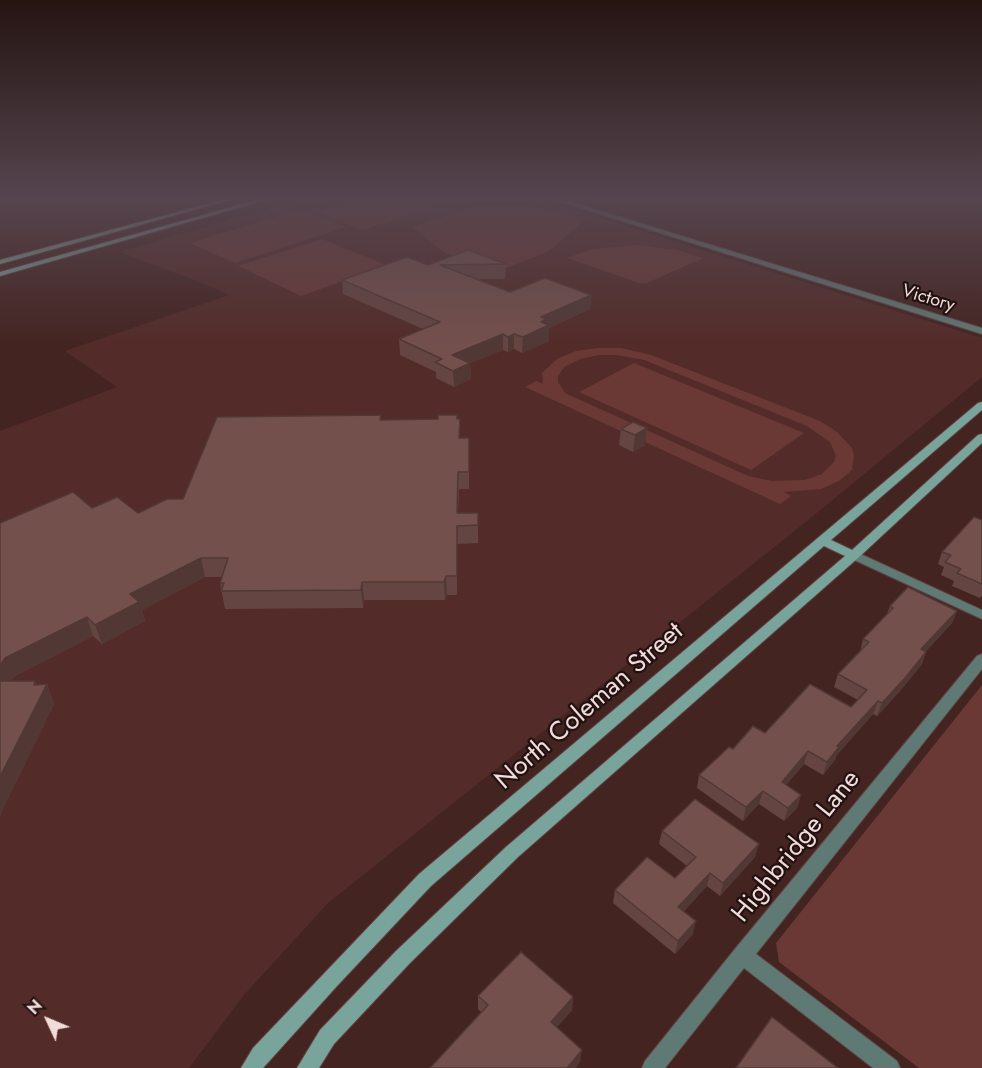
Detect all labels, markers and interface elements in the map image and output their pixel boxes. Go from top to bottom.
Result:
street label: Victory [899,281,957,317]
street label: North Coleman Street [490,617,690,797]
street label: Highbridge Lane [726,765,868,929]
north arrow [18,990,78,1050]
text: N [22,995,47,1020]

